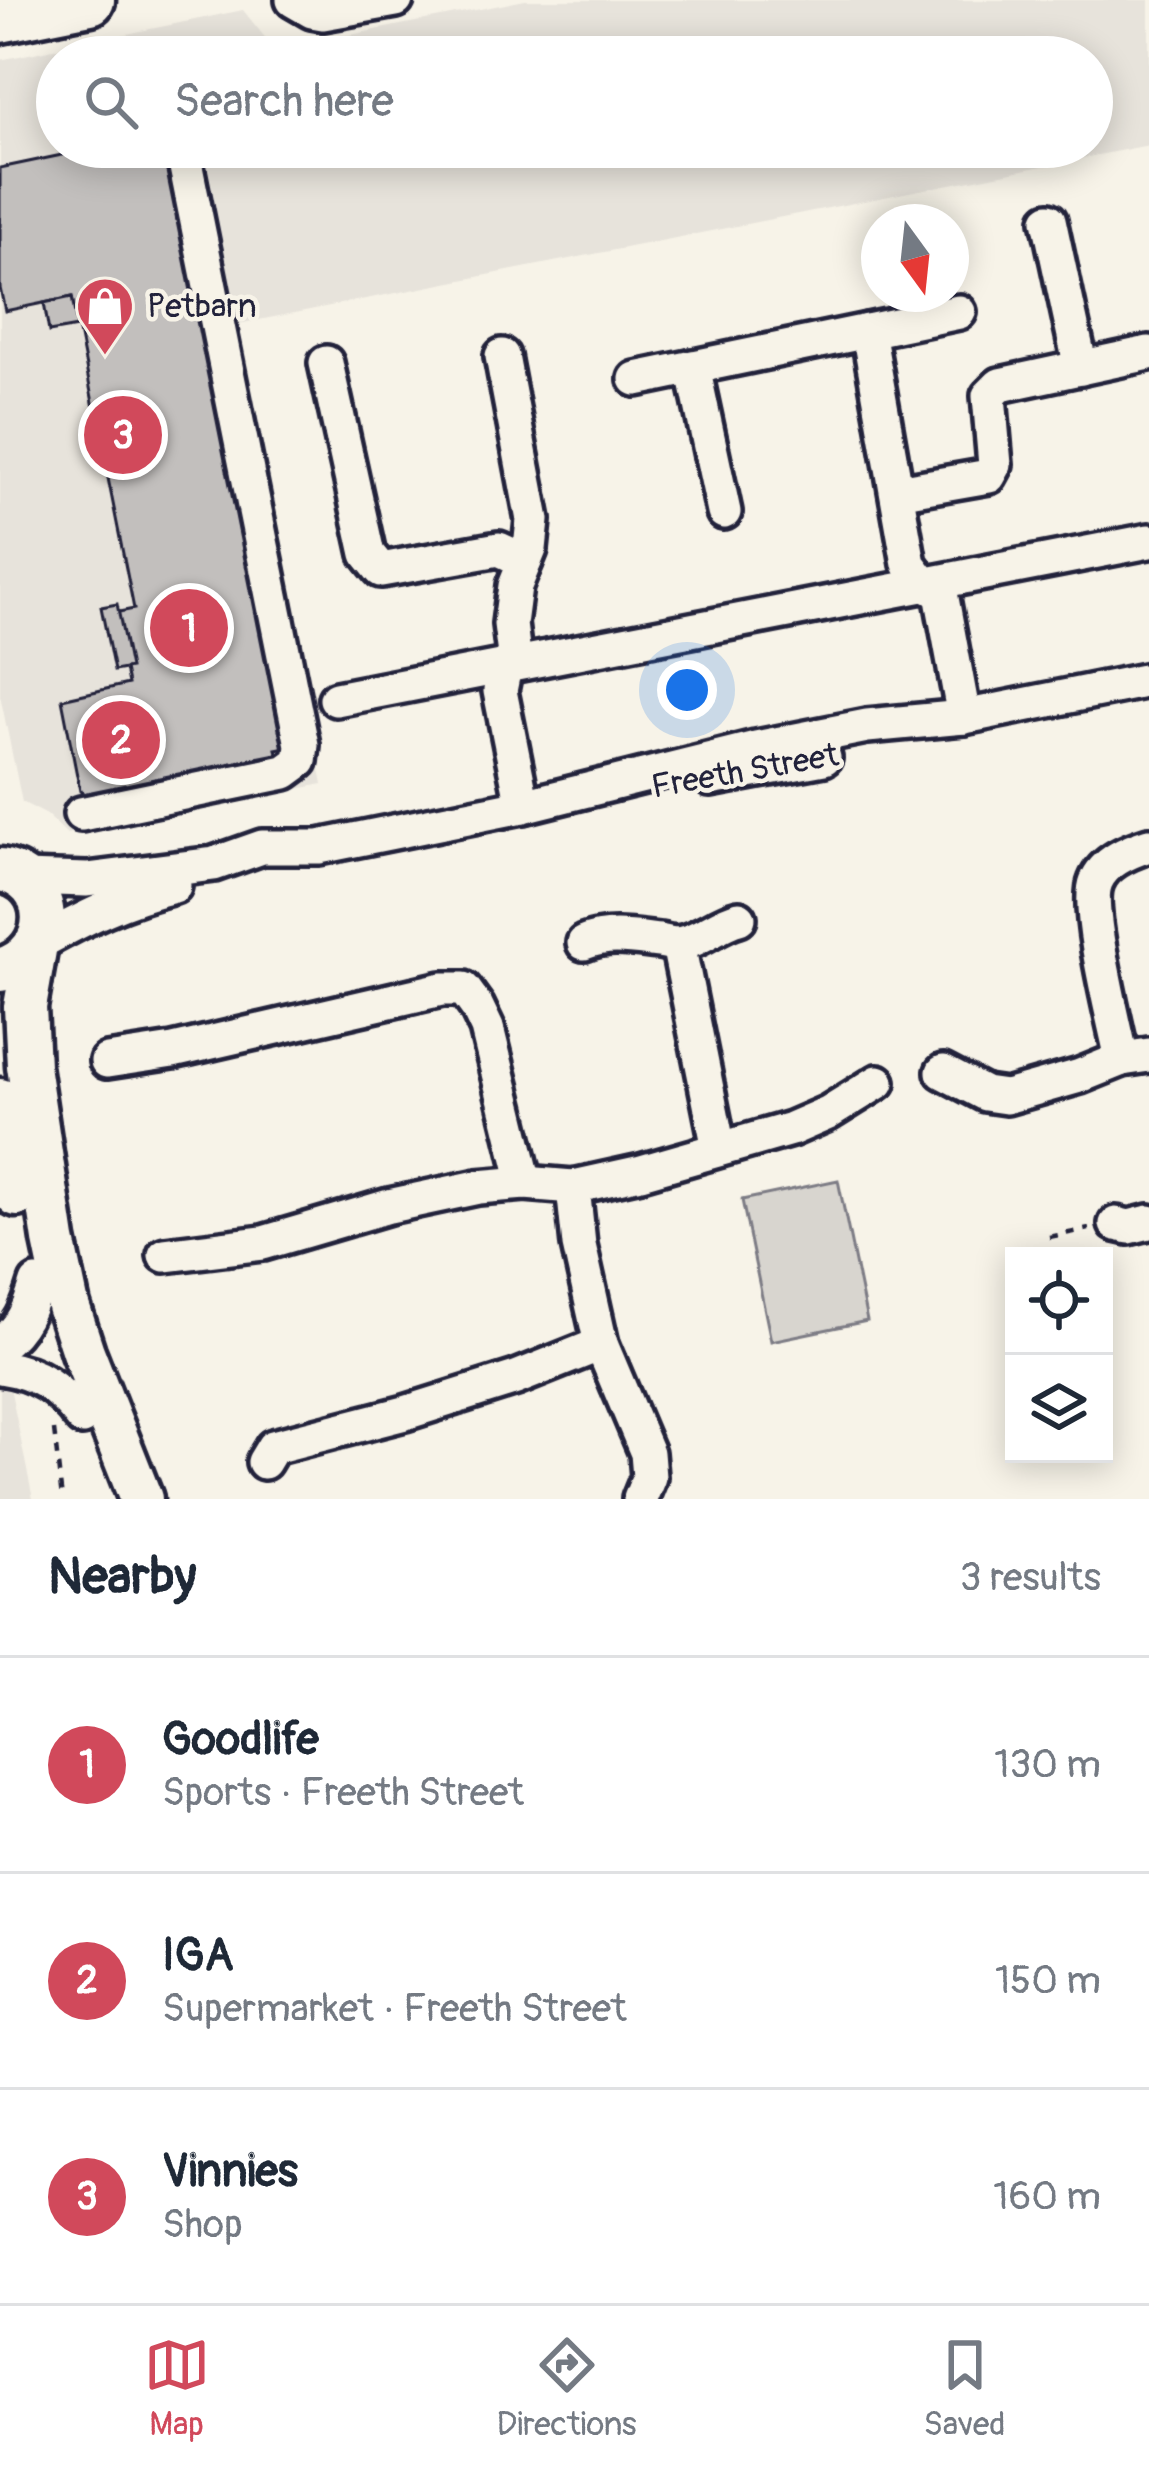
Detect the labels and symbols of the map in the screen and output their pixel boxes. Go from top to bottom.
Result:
north arrow [861,204,969,312]
shop icon: Petbarn [74,275,136,357]
place label: Petbarn [147,286,257,327]
pin: 3 [84,390,162,480]
pin: 1 [150,583,228,673]
your location [657,660,717,720]
pin: 2 [82,695,160,785]
street label: Freeth Street [648,734,842,808]

